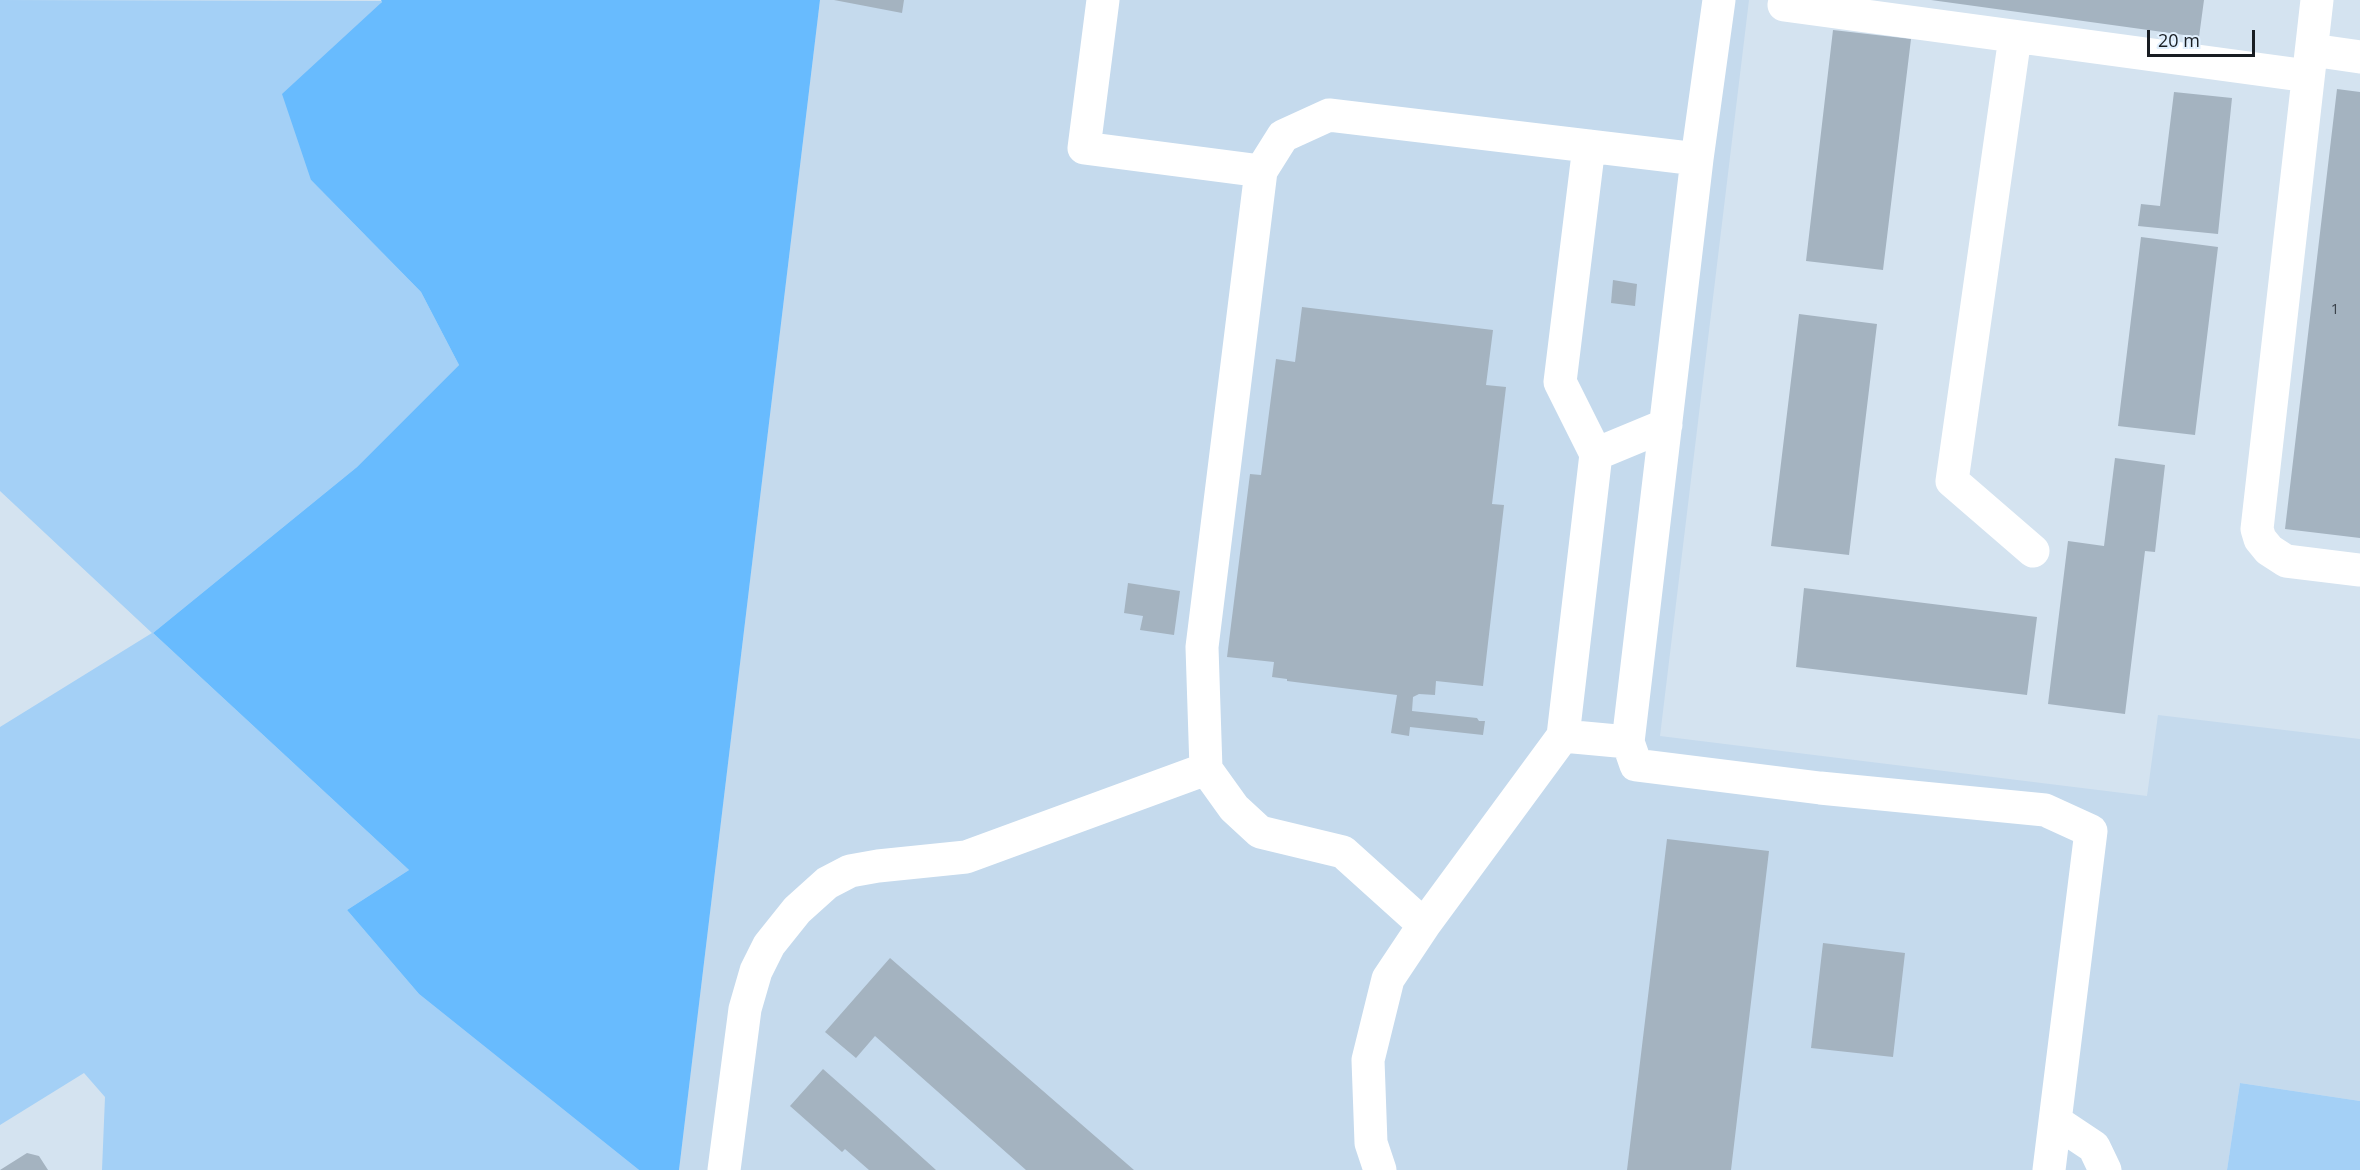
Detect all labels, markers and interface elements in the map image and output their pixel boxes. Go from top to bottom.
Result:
scale bar [2150,18,2258,56]
text: 20 m [2158,28,2200,52]
house number: 1 [2331,301,2339,319]

